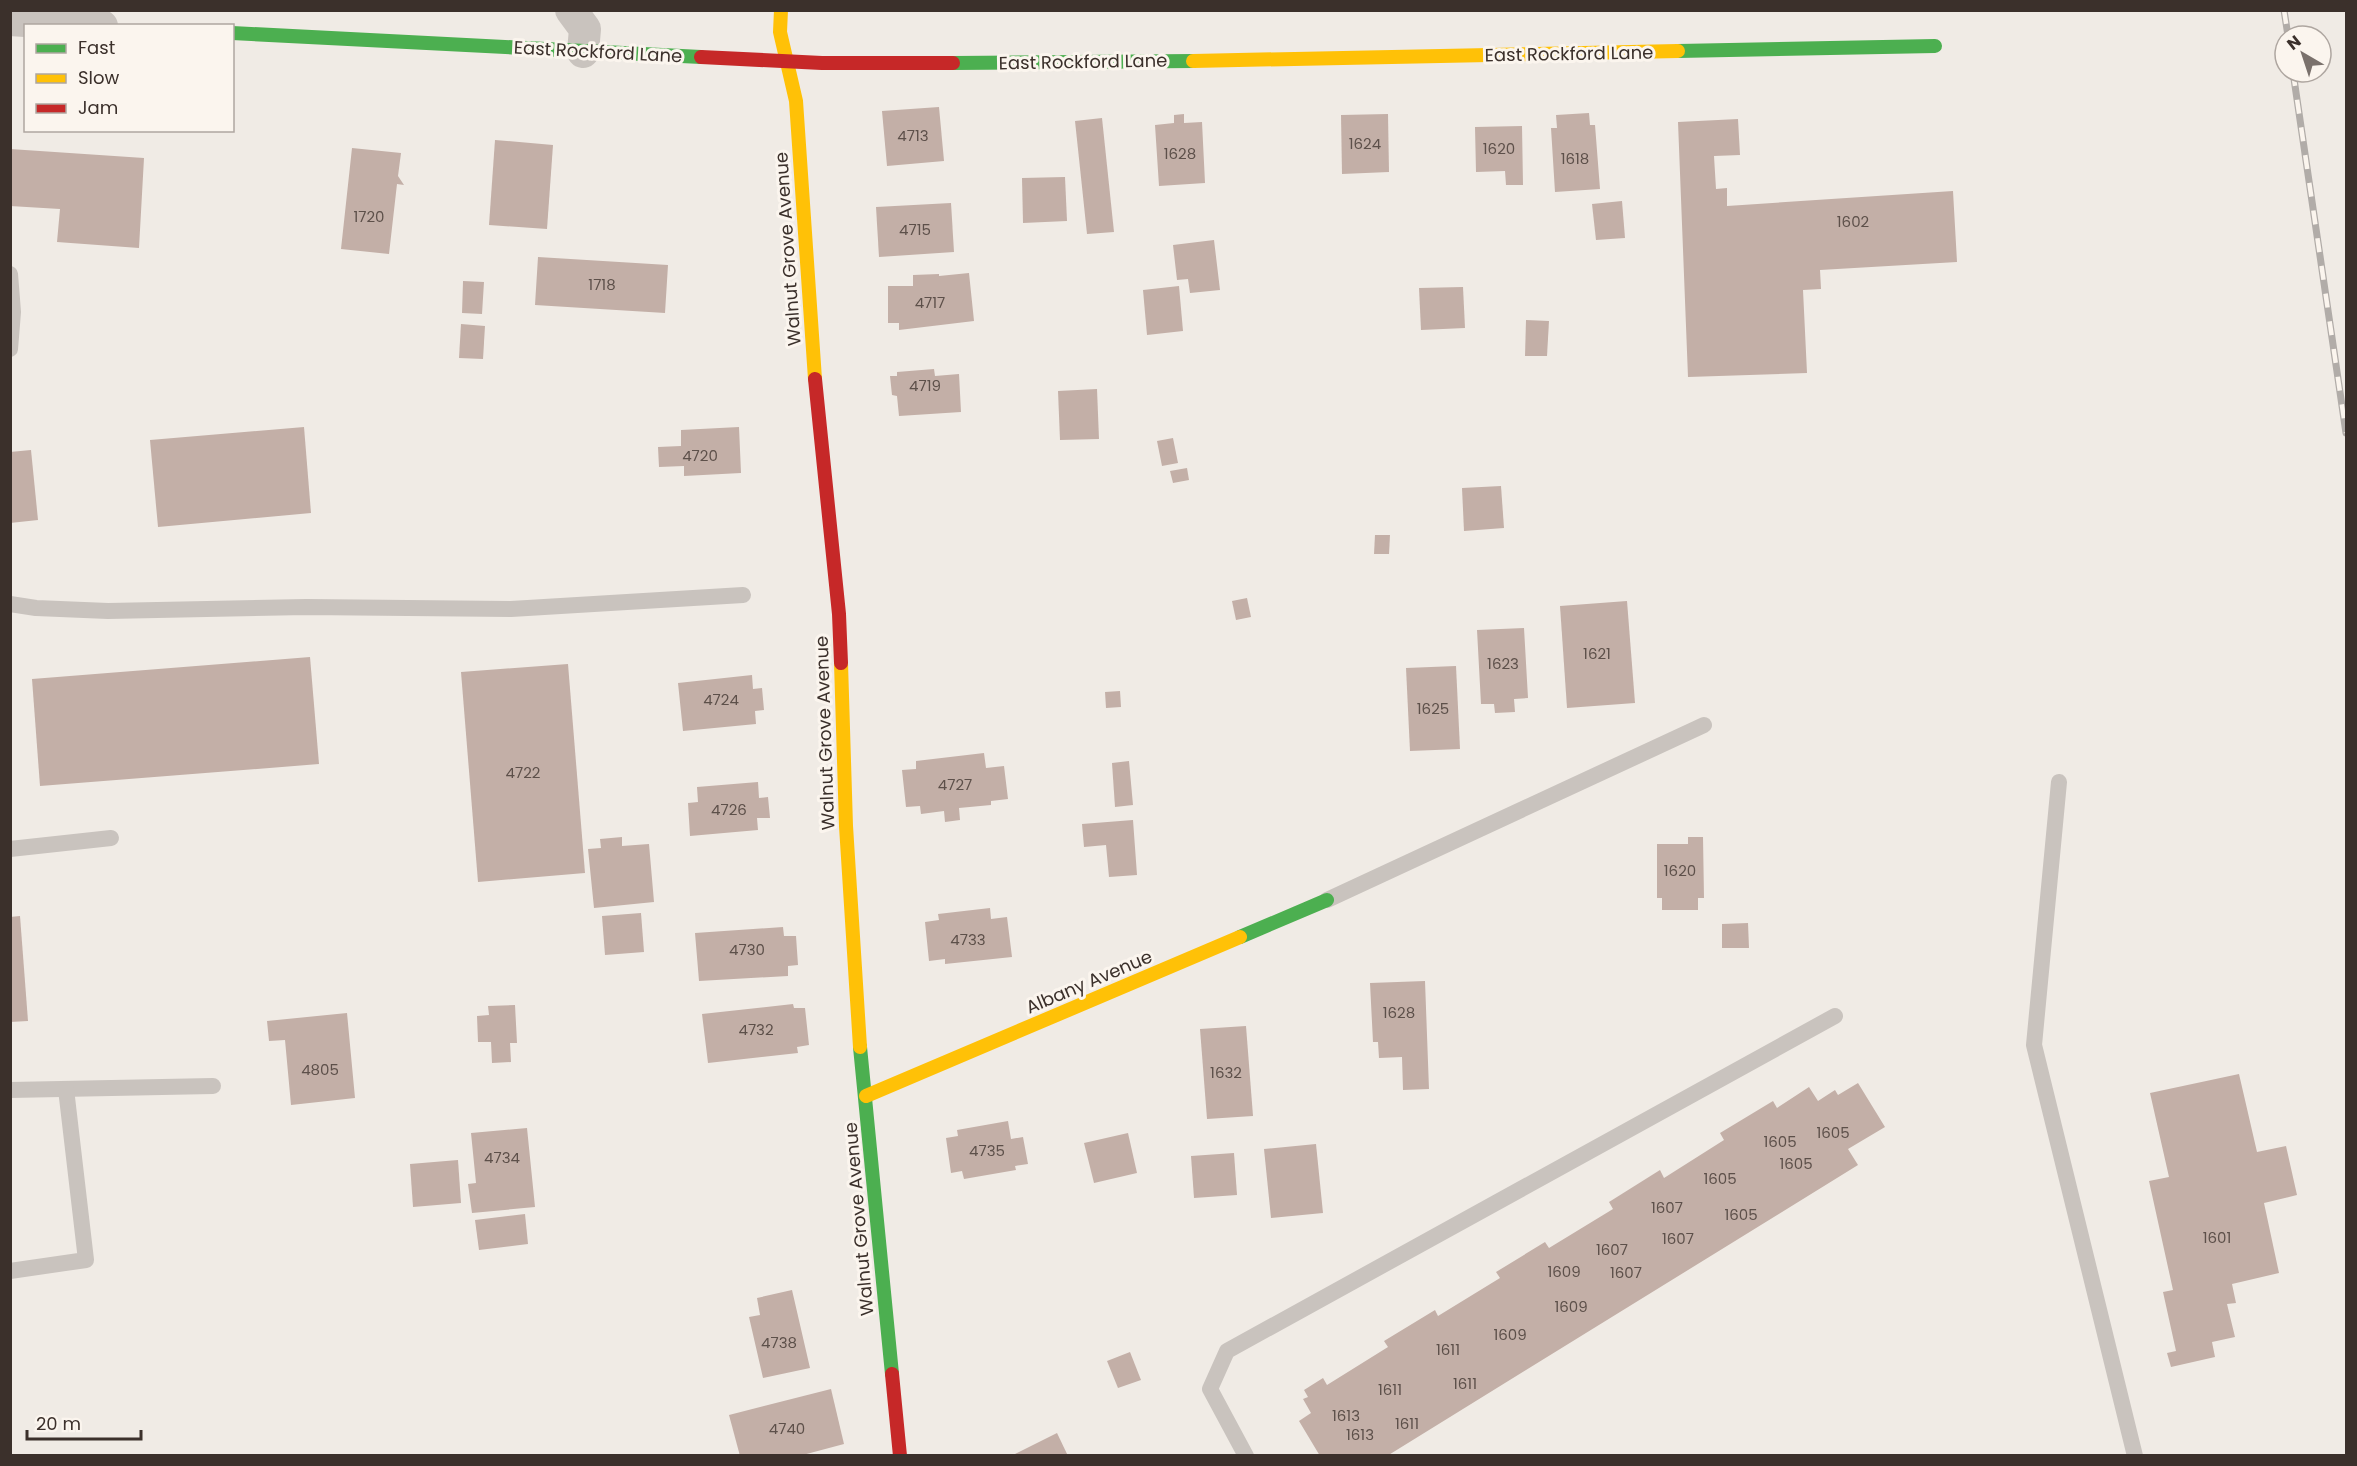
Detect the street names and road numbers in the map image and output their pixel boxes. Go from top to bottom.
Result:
street label: East Rockford Lane [513,35,683,68]
street label: East Rockford Lane [1484,40,1653,67]
street label: East Rockford Lane [998,48,1167,75]
street label: Walnut Grove Avenue [768,151,807,347]
street label: Walnut Grove Avenue [809,635,840,831]
street label: Albany Avenue [1022,944,1156,1019]
street label: Walnut Grove Avenue [838,1121,879,1317]

